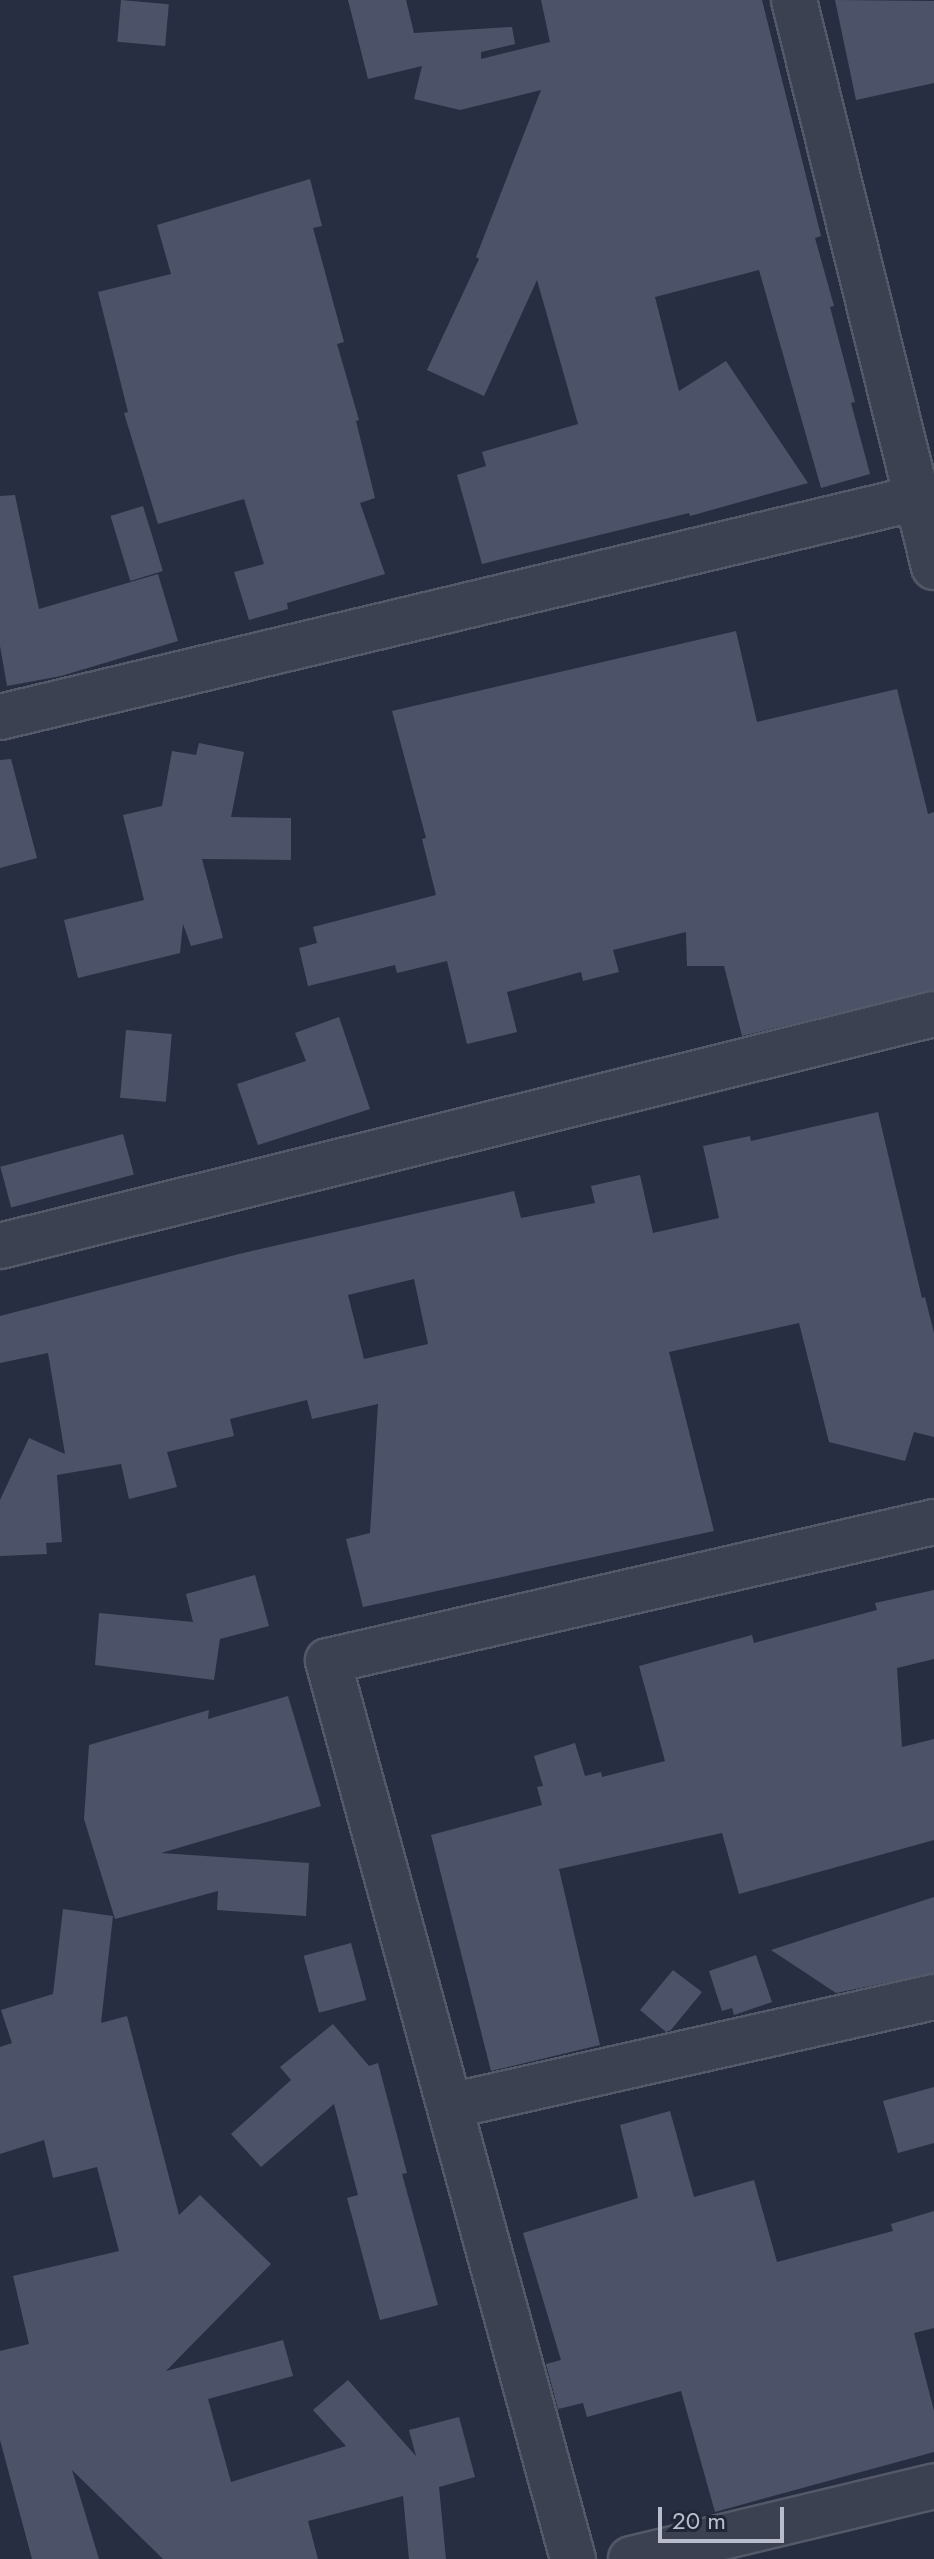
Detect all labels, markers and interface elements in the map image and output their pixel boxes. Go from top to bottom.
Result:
scale bar [662,2491,788,2541]
text: 20 m [672,2503,726,2538]

